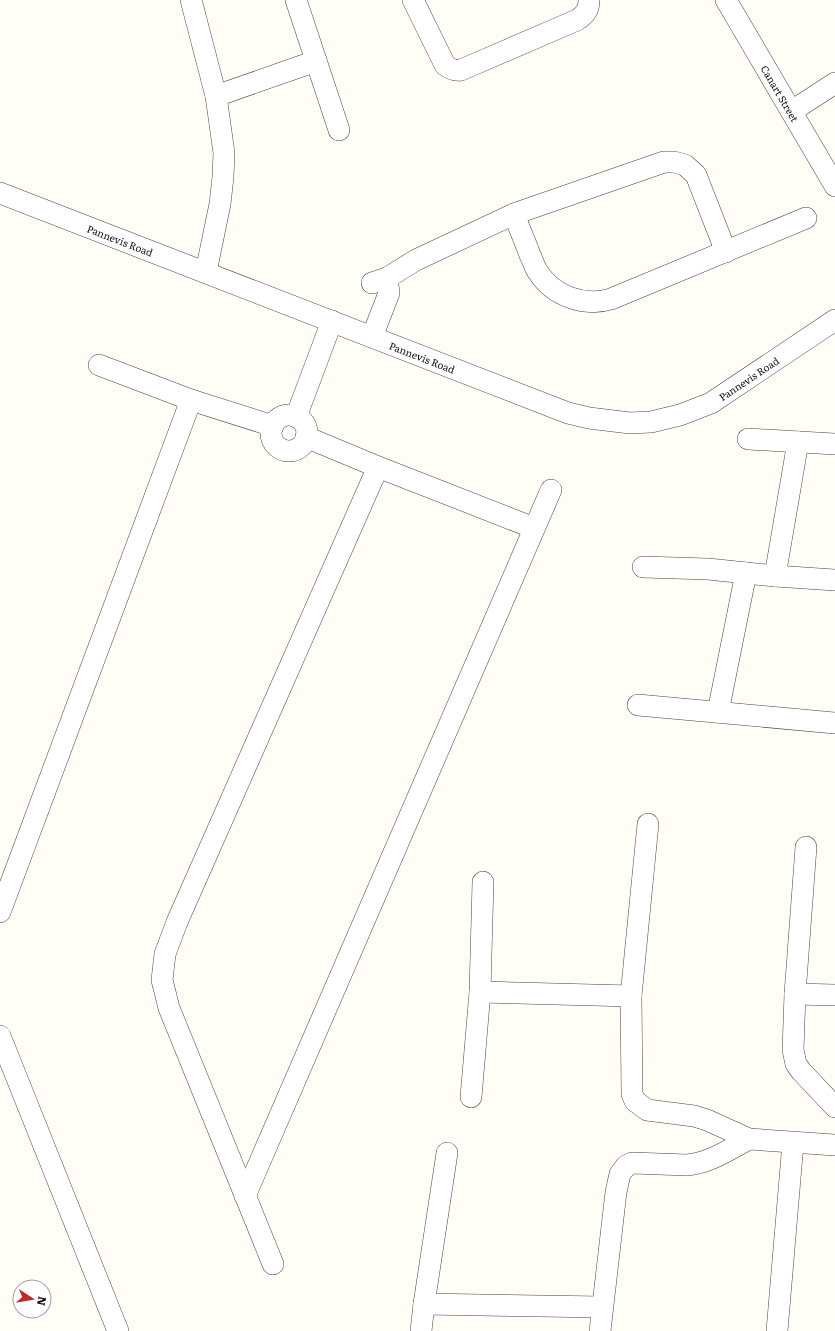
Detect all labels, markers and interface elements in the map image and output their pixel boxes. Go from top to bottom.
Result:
street label: Canart Street [758,62,803,124]
street label: Pannevis Road [85,220,155,259]
street label: Pannevis Road [387,337,458,376]
street label: Pannevis Road [715,352,781,404]
north arrow [12,1279,52,1319]
text: N [34,1295,52,1307]

